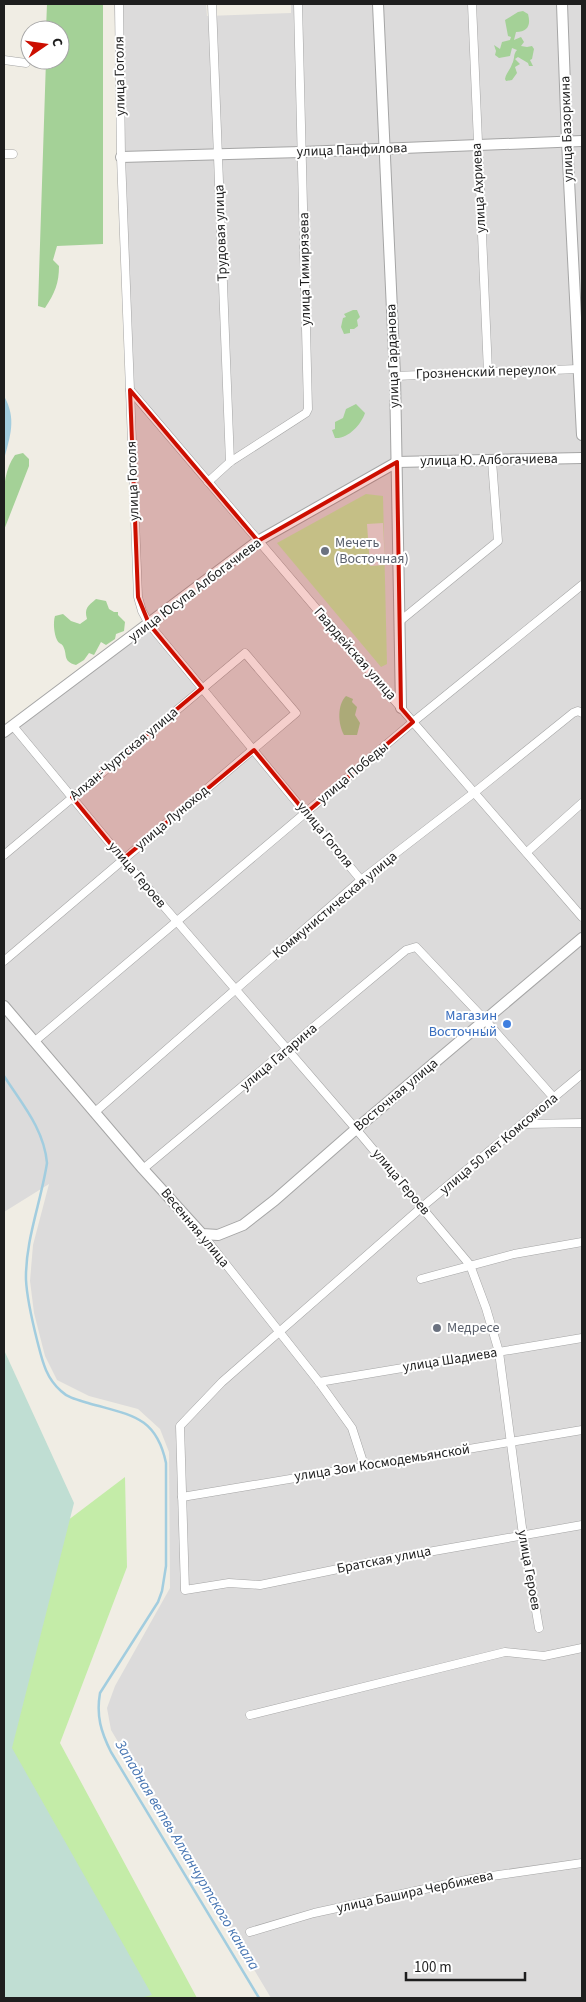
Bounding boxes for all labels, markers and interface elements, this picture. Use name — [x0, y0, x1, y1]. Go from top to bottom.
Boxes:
north arrow — [20, 20, 70, 70]
text: С — [46, 36, 67, 49]
street label: улица Гоголя — [109, 36, 131, 116]
street label: улица Базоркина — [555, 76, 579, 182]
street label: улица Панфилова — [296, 138, 408, 162]
street label: улица Ахриева — [467, 142, 491, 234]
street label: Трудовая улица — [209, 184, 233, 282]
street label: улица Тимирязева — [294, 212, 316, 326]
street label: улица Гарданова — [381, 304, 405, 408]
street label: Грозненский переулок — [416, 360, 556, 384]
street label: улица Гоголя — [122, 441, 144, 521]
street label: улица Ю. Албогачиева — [420, 449, 558, 471]
street label: улица Юсупа Албогачиева — [124, 533, 266, 647]
place label: Мечеть (Восточная) — [335, 533, 409, 569]
marker: Мечеть (Восточная) — [319, 545, 331, 557]
street label: Гвардейская улица — [309, 603, 401, 705]
street label: Алхан-Чуртская улица — [65, 703, 183, 805]
street label: улица Победы — [313, 737, 393, 809]
street label: улица Луноход — [131, 781, 214, 855]
street label: улица Гоголя — [292, 798, 358, 872]
street label: улица Героев — [103, 837, 171, 913]
street label: Коммунистическая улица — [268, 847, 402, 963]
place label: Магазин Восточный — [429, 1006, 497, 1042]
marker: Магазин Восточный — [501, 1018, 513, 1030]
street label: улица Гагарина — [236, 1019, 322, 1095]
street label: Восточная улица — [349, 1054, 443, 1136]
street label: улица 50 лет Комсомола — [436, 1089, 562, 1199]
street label: улица Героев — [367, 1144, 435, 1220]
street label: Весенняя улица — [156, 1184, 234, 1272]
place label: Медресе — [447, 1318, 500, 1338]
marker: Медресе — [431, 1322, 443, 1334]
street label: улица Шадиева — [401, 1343, 499, 1377]
street label: улица Зои Космодемьянской — [293, 1439, 471, 1487]
street label: улица Героев — [512, 1528, 546, 1612]
street label: Братская улица — [335, 1541, 433, 1579]
water label: Западная ветвь Алханчуртского канала — [110, 1736, 264, 1974]
street label: улица Башира Чербижева — [335, 1866, 495, 1918]
scale bar — [406, 1950, 525, 1982]
text: 100 m — [414, 1957, 452, 1978]

